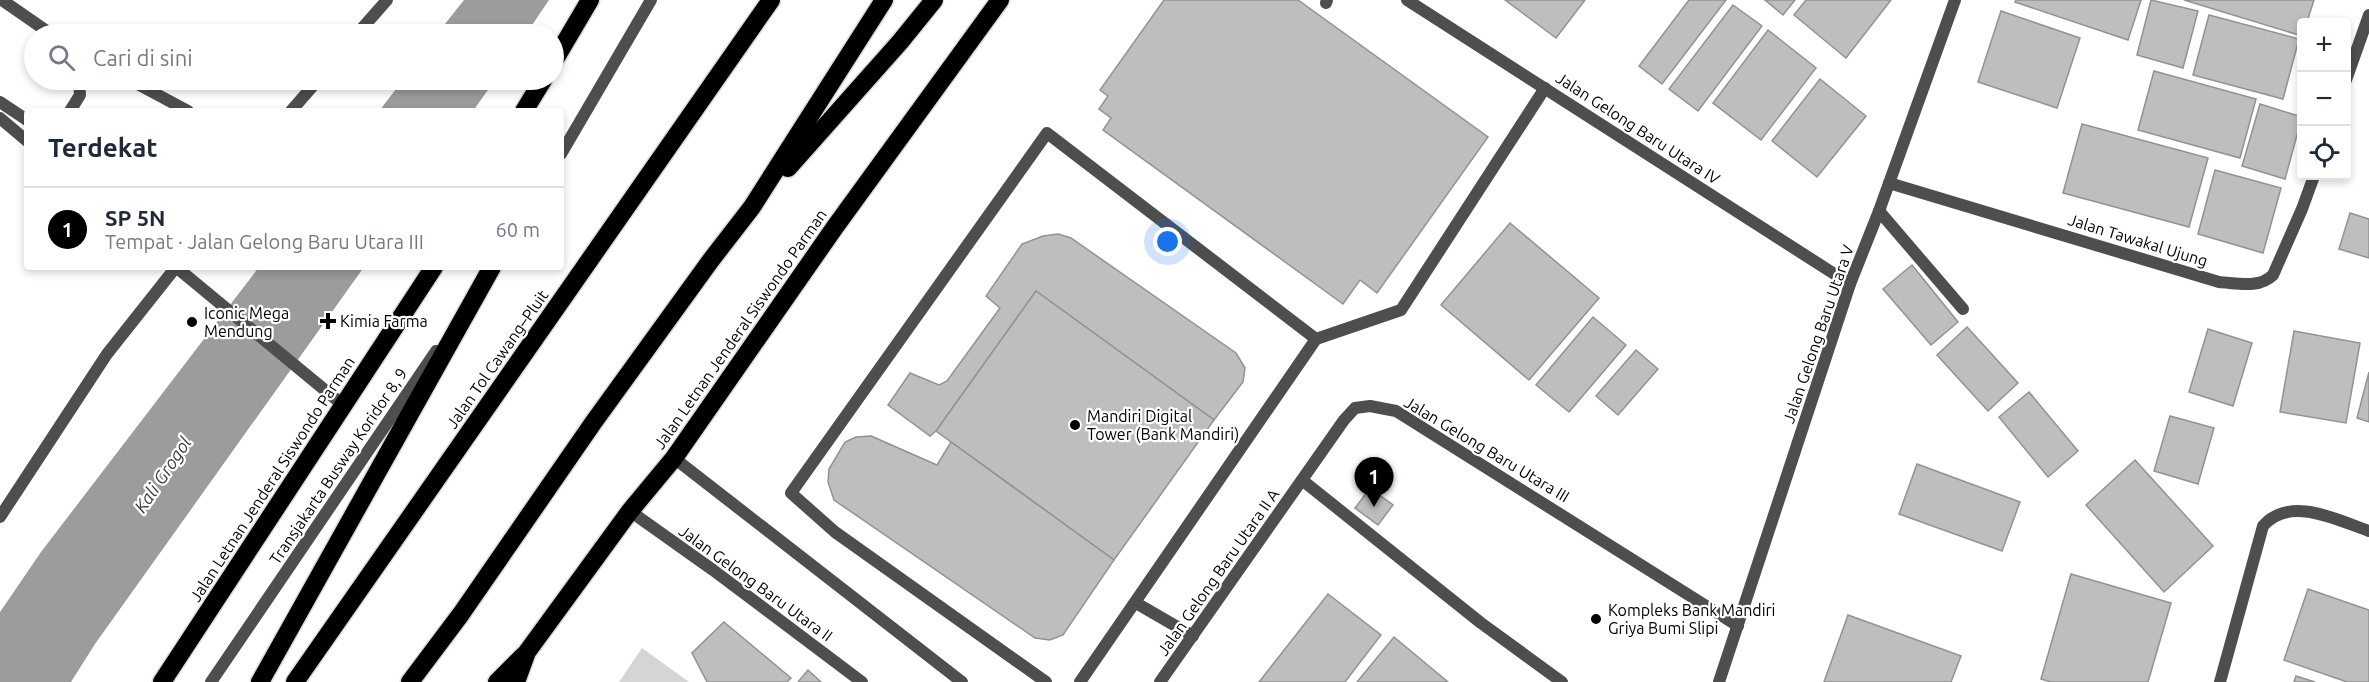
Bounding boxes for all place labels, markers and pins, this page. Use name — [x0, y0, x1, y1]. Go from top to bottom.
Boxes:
place label: Iconic Mega Mendung — [204, 304, 289, 340]
place label: Kimia Farma — [340, 312, 428, 330]
marker: Kimia Farma — [321, 314, 335, 328]
marker: Iconic Mega Mendung — [185, 315, 199, 329]
place label: Mandiri Digital Tower (Bank Mandiri) — [1087, 407, 1239, 444]
marker: Mandiri Digital Tower (Bank Mandiri) — [1068, 418, 1082, 432]
pin: 1 — [1354, 458, 1394, 507]
place label: Kompleks Bank Mandiri Griya Bumi Slipi — [1608, 601, 1776, 637]
marker: Kompleks Bank Mandiri Griya Bumi Slipi — [1589, 612, 1603, 626]

